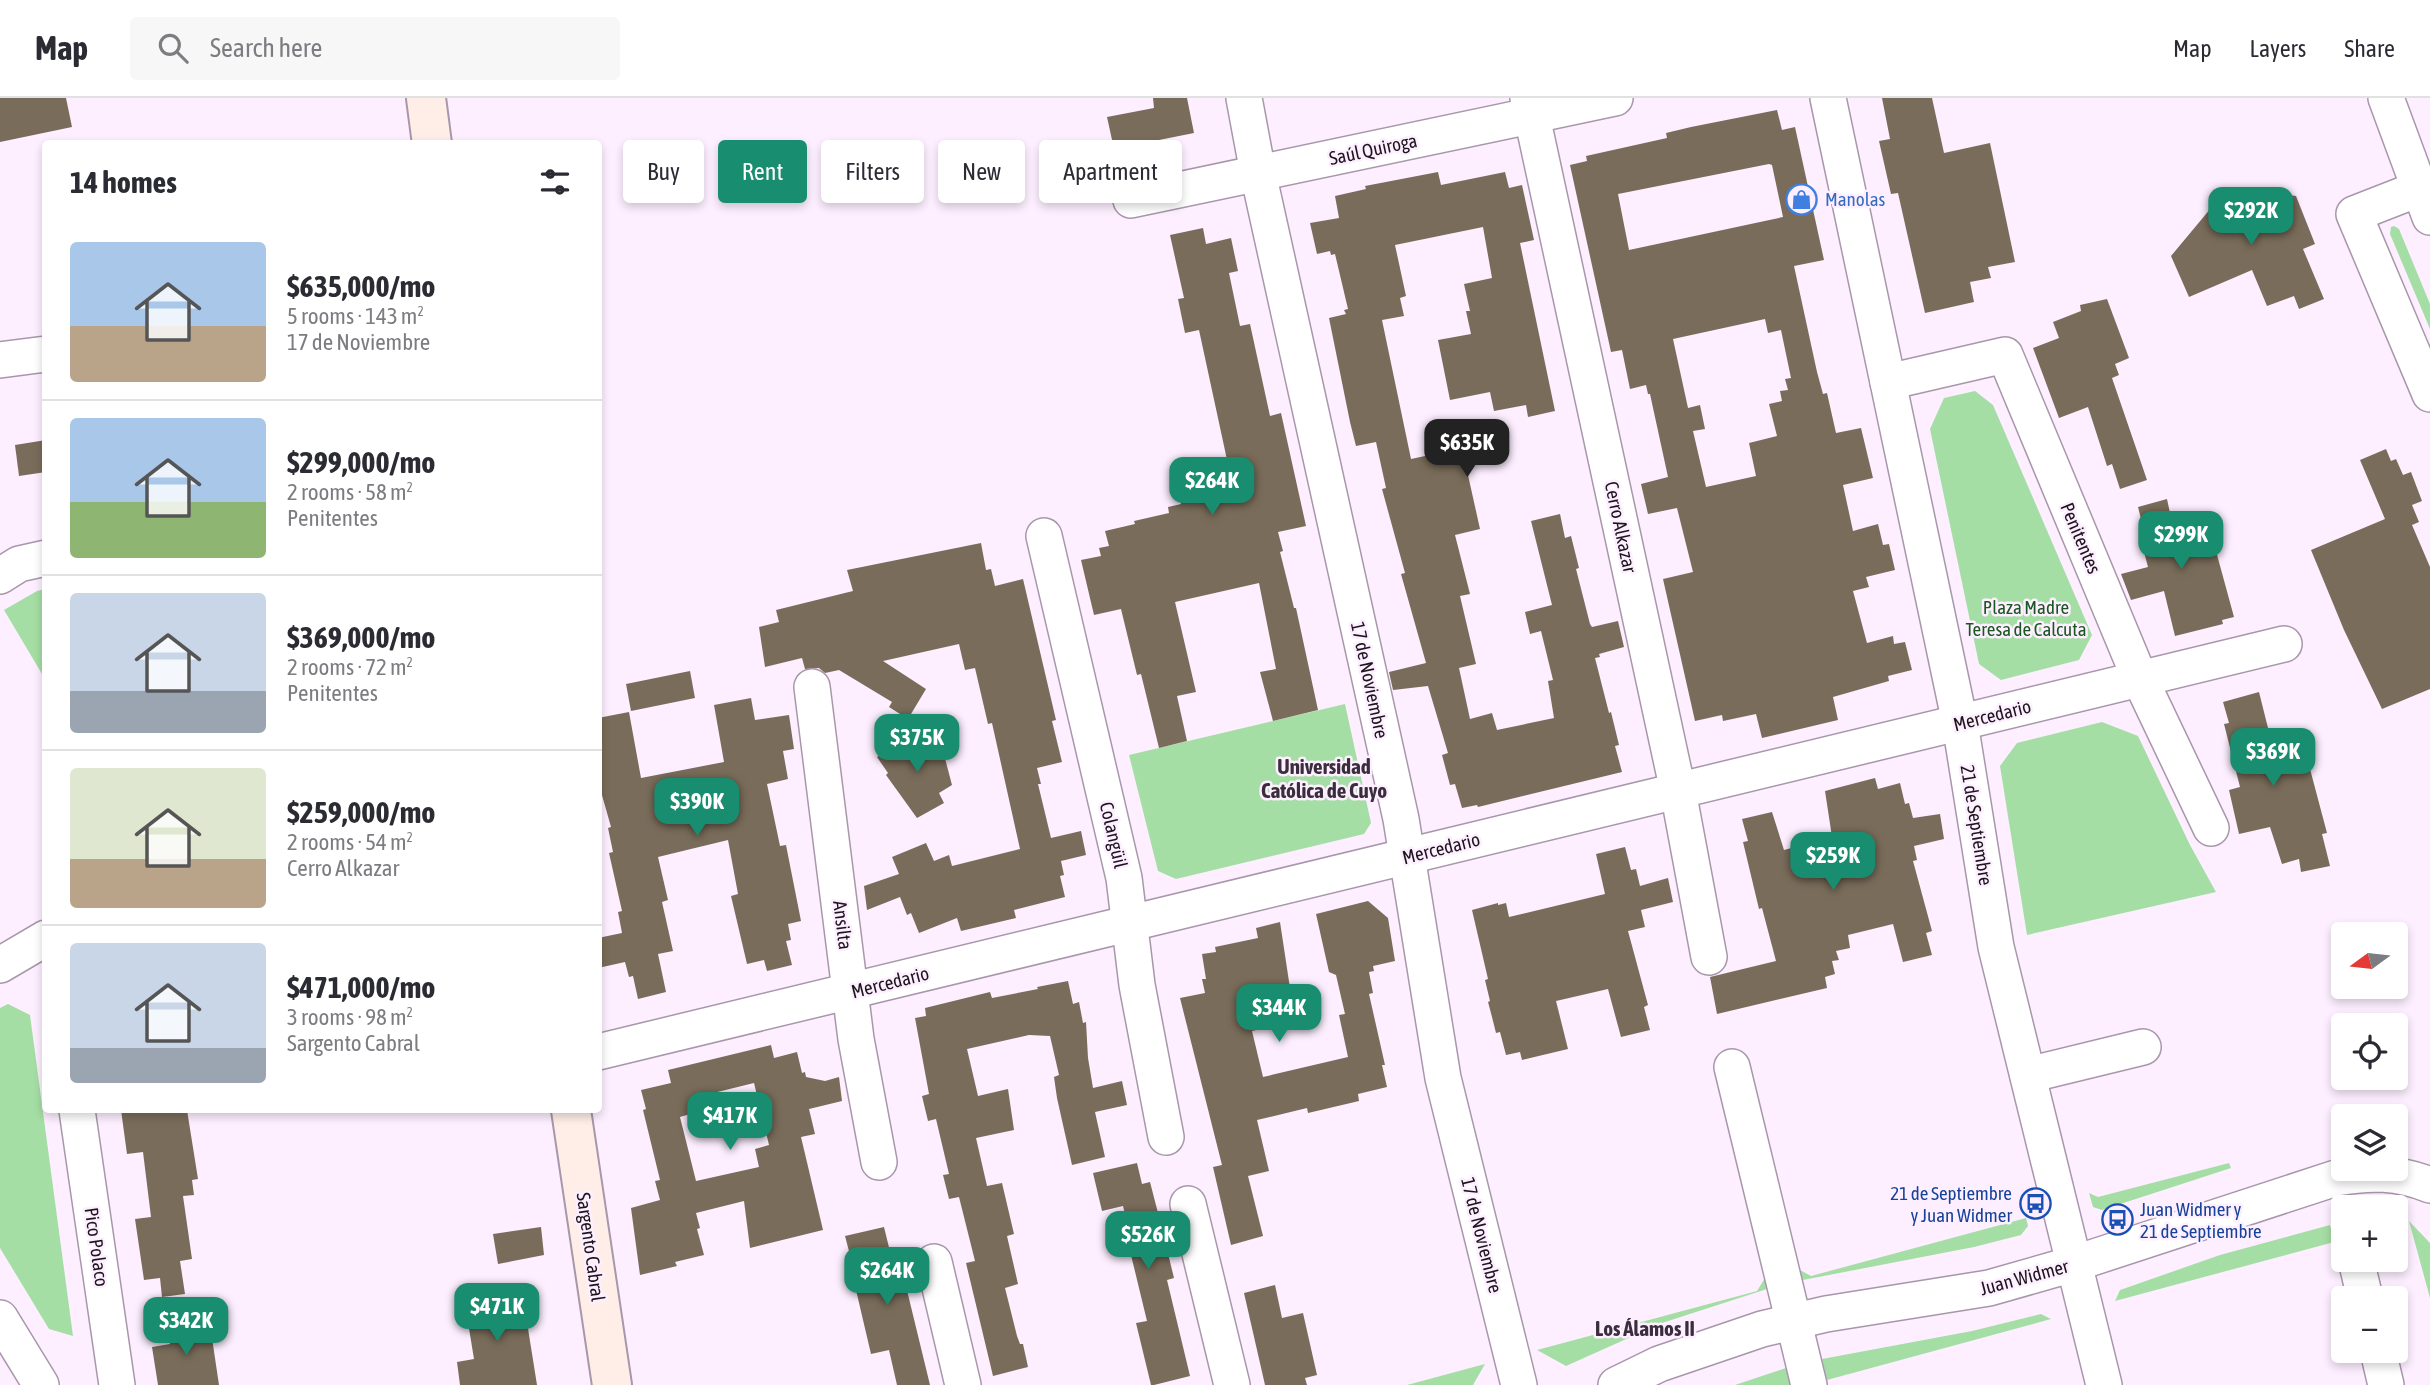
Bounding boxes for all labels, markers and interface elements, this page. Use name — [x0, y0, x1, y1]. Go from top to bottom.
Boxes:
search box — [130, 17, 620, 80]
text: Map — [35, 29, 88, 67]
icon: search — [154, 29, 192, 67]
text: Search here — [210, 33, 322, 63]
text: Map — [2173, 35, 2212, 62]
text: Layers — [2250, 35, 2306, 62]
text: Share — [2344, 35, 2395, 62]
street label: Saúl Quiroga — [1327, 129, 1419, 169]
chip: Buy — [623, 140, 704, 203]
chip: Rent — [718, 140, 807, 203]
chip: Filters — [821, 140, 924, 203]
chip: New — [938, 140, 1025, 203]
chip: Apartment — [1039, 140, 1182, 203]
icon: filters — [536, 163, 574, 201]
text: 14 homes — [70, 165, 177, 199]
shop icon: Manolas — [1785, 182, 1819, 216]
place label: Manolas — [1825, 188, 1886, 210]
pin: $292K — [2202, 188, 2300, 247]
text: $292K — [2224, 197, 2278, 223]
text: $635,000/mo — [287, 269, 435, 303]
icon: home — [126, 270, 210, 354]
text: 5 rooms · 143 m² — [287, 303, 424, 329]
text: 17 de Noviembre — [287, 329, 430, 355]
pin: $635K — [1418, 420, 1516, 479]
text: $635K — [1440, 429, 1494, 455]
text: $299,000/mo — [287, 445, 435, 479]
icon: home — [126, 446, 210, 530]
pin: $264K — [1163, 458, 1261, 517]
text: $264K — [1185, 467, 1239, 493]
text: 2 rooms · 58 m² — [287, 479, 413, 505]
street label: Cerro Alkazar — [1601, 479, 1641, 575]
street label: Penitentes — [2056, 499, 2106, 577]
text: Penitentes — [287, 505, 378, 531]
pin: $299K — [2132, 512, 2230, 571]
text: $299K — [2154, 521, 2208, 547]
park label: Plaza Madre Teresa de Calcuta — [1965, 596, 2087, 640]
text: $369,000/mo — [287, 620, 435, 654]
street label: 17 de Noviembre — [1347, 620, 1393, 740]
icon: home — [126, 621, 210, 705]
text: 2 rooms · 72 m² — [287, 654, 413, 680]
text: Penitentes — [287, 680, 378, 706]
street label: Mercedario — [1951, 695, 2033, 735]
pin: $375K — [868, 714, 966, 774]
text: $375K — [890, 724, 944, 750]
pin: $369K — [2224, 728, 2322, 788]
text: $369K — [2246, 738, 2300, 764]
district label: Universidad Católica de Cuyo — [1261, 754, 1387, 802]
street label: 21 de Septiembre — [1957, 763, 1997, 887]
pin: $390K — [648, 778, 746, 838]
text: $390K — [670, 788, 724, 814]
text: $259,000/mo — [287, 795, 435, 829]
icon: home — [126, 796, 210, 880]
street label: Colangüil — [1096, 800, 1132, 870]
street label: Mercedario — [1400, 828, 1482, 868]
text: 2 rooms · 54 m² — [287, 829, 413, 855]
pin: $259K — [1784, 832, 1882, 892]
text: $259K — [1806, 842, 1860, 868]
text: Cerro Alkazar — [287, 855, 399, 881]
street label: Ansilta — [829, 899, 857, 951]
north arrow — [2331, 922, 2408, 999]
map controls — [2331, 922, 2408, 1363]
street label: Mercedario — [849, 962, 931, 1002]
text: $471,000/mo — [287, 970, 435, 1004]
icon: home — [126, 971, 210, 1055]
pin: $344K — [1230, 984, 1328, 1044]
text: $344K — [1252, 994, 1306, 1020]
text: 3 rooms · 98 m² — [287, 1004, 413, 1030]
button: locate — [2331, 1013, 2408, 1090]
text: Sargento Cabral — [287, 1030, 420, 1056]
pin: $417K — [681, 1093, 779, 1152]
text: $417K — [703, 1102, 757, 1128]
button: layers — [2331, 1104, 2408, 1181]
street label: 17 de Noviembre — [1457, 1175, 1507, 1295]
place label: 21 de Septiembre y Juan Widmer — [1890, 1182, 2012, 1226]
bus stop icon: 21 de Septiembre y Juan Widmer — [2018, 1187, 2052, 1221]
street label: Sargento Cabral — [572, 1191, 610, 1303]
button: + — [2331, 1195, 2408, 1272]
place label: Juan Widmer y 21 de Septiembre — [2140, 1198, 2262, 1242]
bus stop icon: Juan Widmer y 21 de Septiembre — [2100, 1203, 2134, 1237]
street label: Pico Polaco — [81, 1206, 113, 1288]
pin: $526K — [1099, 1212, 1197, 1271]
text: $526K — [1121, 1221, 1175, 1247]
pin: $264K — [838, 1248, 936, 1307]
street label: Juan Widmer — [1977, 1255, 2071, 1299]
text: $264K — [860, 1257, 914, 1283]
pin: $471K — [448, 1284, 546, 1343]
button: − — [2331, 1286, 2408, 1363]
text: $471K — [470, 1293, 524, 1319]
pin: $342K — [137, 1298, 235, 1357]
text: $342K — [159, 1307, 213, 1333]
district label: Los Álamos II — [1595, 1316, 1695, 1340]

